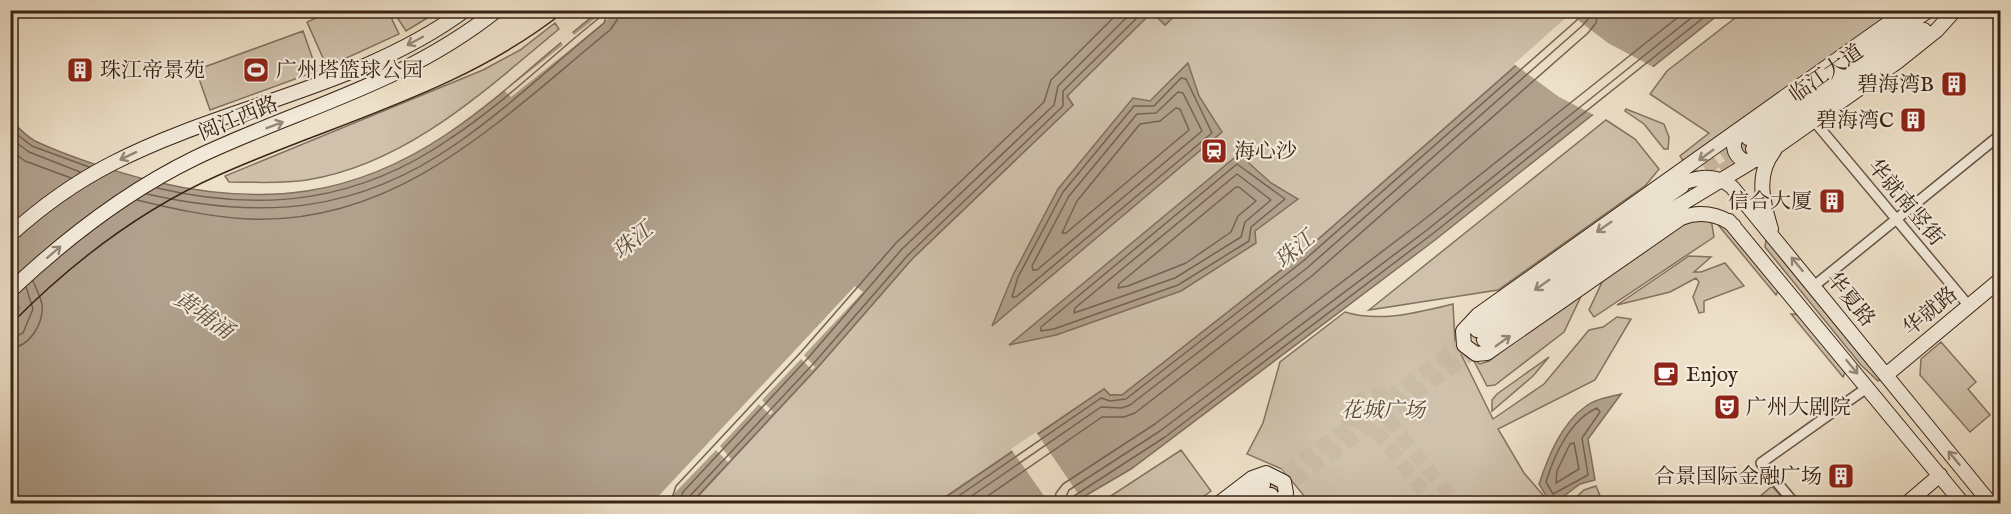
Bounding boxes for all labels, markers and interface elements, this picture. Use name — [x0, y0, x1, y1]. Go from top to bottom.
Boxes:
one-way arrow — [407, 36, 425, 47]
street label: 临江大道 — [1785, 39, 1869, 109]
building icon: 珠江帝景苑 — [65, 55, 95, 85]
sports icon: 广州塔篮球公园 — [241, 55, 271, 85]
place label: 珠江帝景苑 — [100, 58, 205, 85]
place label: 广州塔篮球公园 — [276, 58, 423, 85]
building icon: 碧海湾B — [1939, 69, 1969, 99]
place label: 碧海湾B — [1857, 72, 1934, 99]
street label: 阅江西路 — [195, 91, 283, 148]
building icon: 碧海湾C — [1898, 105, 1928, 135]
place label: 碧海湾C — [1816, 108, 1894, 135]
one-way arrow — [265, 119, 284, 130]
station icon: 海心沙 — [1199, 136, 1229, 166]
place label: 海心沙 — [1234, 139, 1297, 166]
one-way arrow — [1699, 149, 1715, 161]
one-way arrow — [119, 150, 137, 162]
street label: 华就南竖街 — [1861, 154, 1949, 252]
building icon: 信合大厦 — [1817, 186, 1847, 216]
place label: 信合大厦 — [1728, 189, 1812, 216]
water label: 珠江 — [607, 215, 661, 266]
one-way arrow — [1596, 221, 1612, 233]
water label: 珠江 — [1270, 224, 1323, 276]
one-way arrow — [46, 245, 61, 259]
one-way arrow — [1790, 257, 1803, 273]
street label: 华夏路 — [1820, 267, 1880, 333]
one-way arrow — [1535, 279, 1551, 291]
street label: 华就路 — [1898, 282, 1964, 343]
water label: 黄埔涌 — [168, 285, 240, 348]
one-way arrow — [1494, 335, 1510, 347]
cafe icon: Enjoy — [1651, 359, 1681, 389]
one-way arrow — [1846, 359, 1859, 375]
place label: Enjoy — [1686, 362, 1739, 389]
theatre icon: 广州大剧院 — [1712, 392, 1742, 422]
place label: 广州大剧院 — [1746, 395, 1851, 422]
park label: 花城广场 — [1341, 398, 1427, 425]
one-way arrow — [1947, 451, 1961, 466]
building icon: 合景国际金融广场 — [1826, 461, 1856, 491]
place label: 合景国际金融广场 — [1654, 464, 1822, 491]

